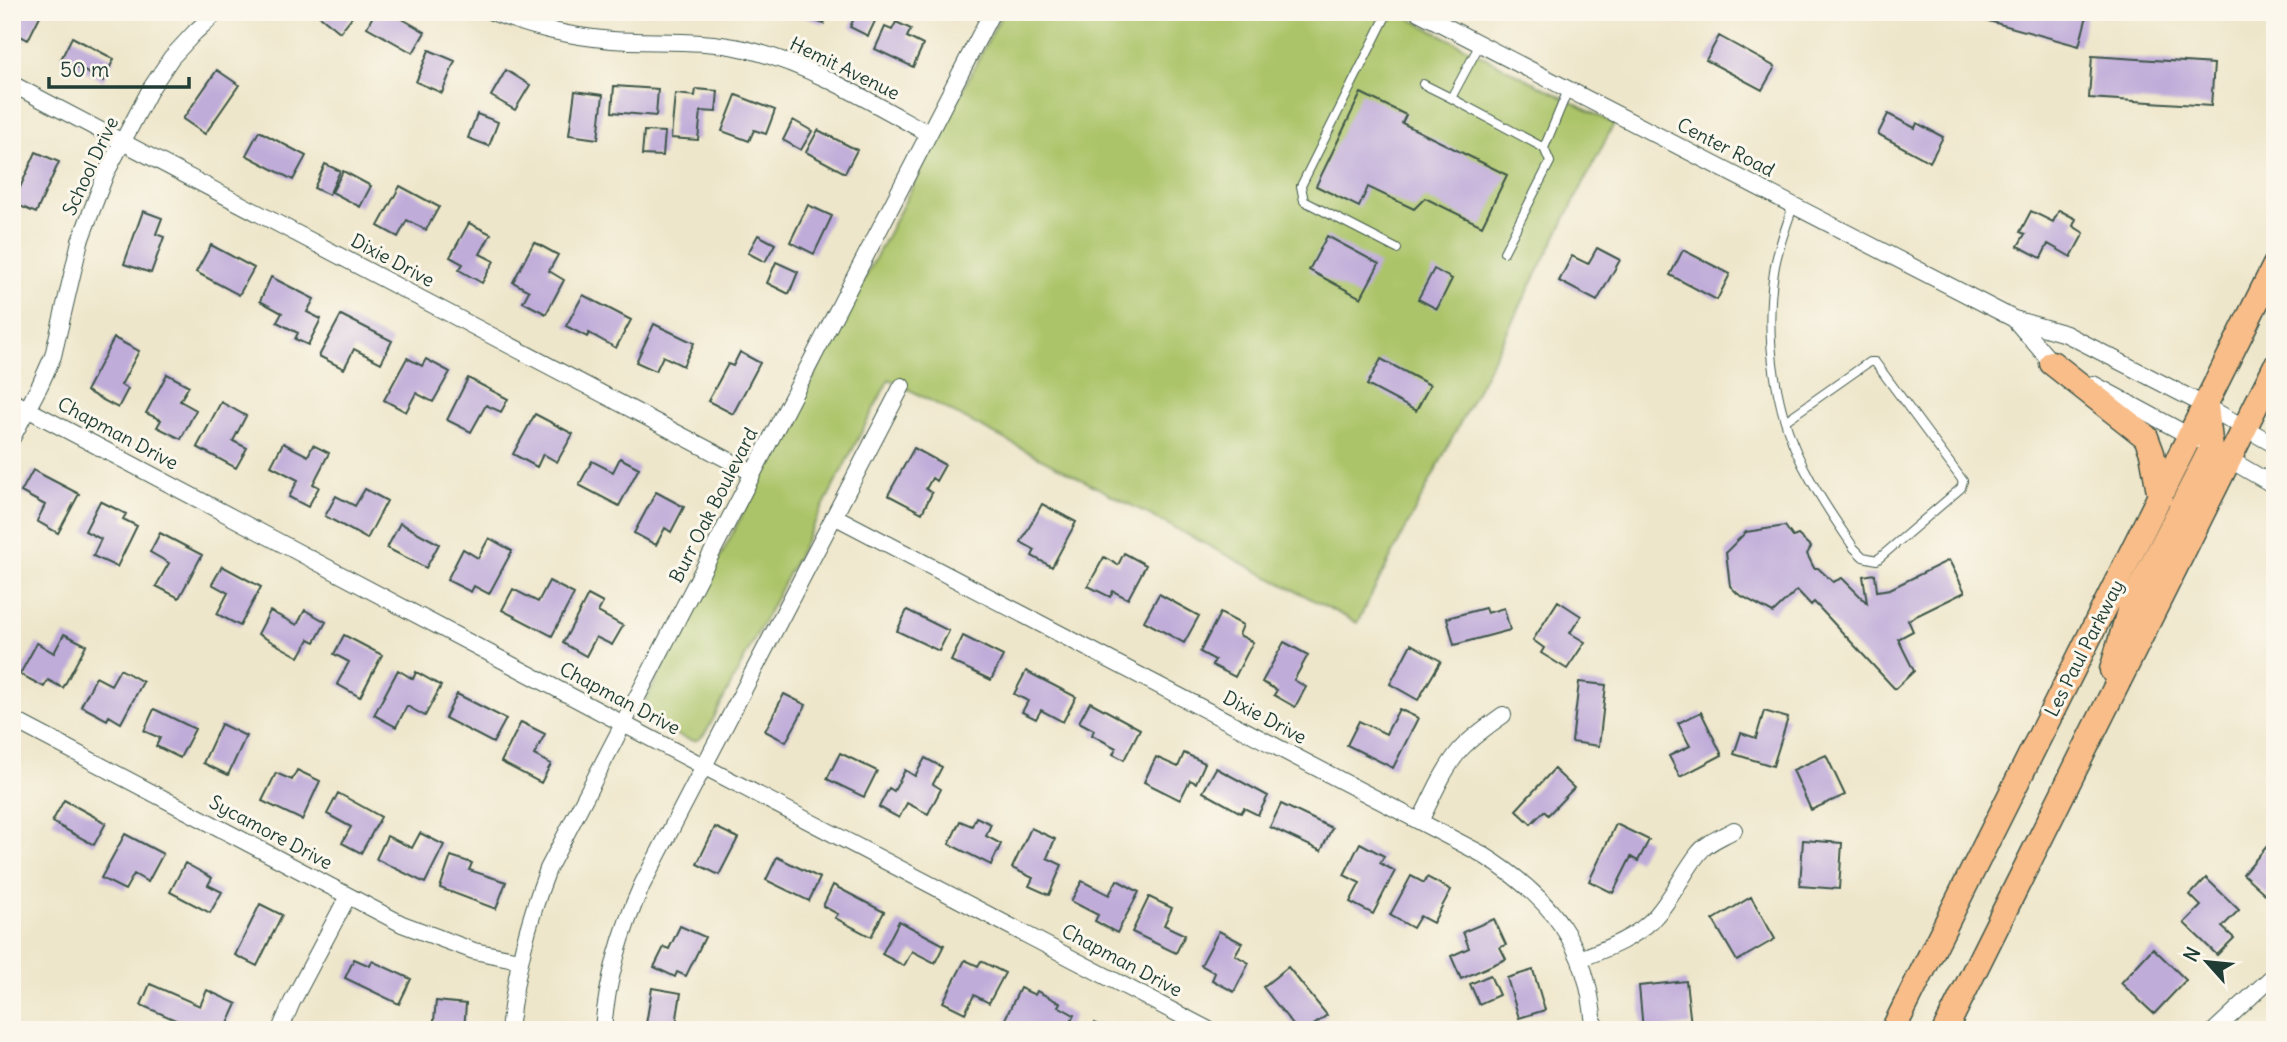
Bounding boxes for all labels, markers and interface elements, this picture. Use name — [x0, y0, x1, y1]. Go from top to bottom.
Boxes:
street label: Hemit Avenue — [786, 31, 904, 105]
scale bar — [49, 46, 189, 90]
text: 50 m — [60, 56, 109, 83]
street label: Center Road — [1673, 112, 1779, 182]
street label: School Drive — [57, 113, 123, 219]
street label: Dixie Drive — [347, 228, 439, 292]
street label: Chapman Drive — [54, 391, 182, 475]
street label: Burr Oak Boulevard — [664, 423, 762, 587]
street label: Les Paul Parkway — [2039, 576, 2129, 720]
street label: Chapman Drive — [556, 656, 684, 740]
street label: Dixie Drive — [1219, 685, 1311, 749]
street label: Sycamore Drive — [205, 789, 337, 875]
street label: Chapman Drive — [1058, 918, 1186, 1002]
north arrow — [2172, 926, 2242, 996]
text: N — [2178, 943, 2206, 966]

